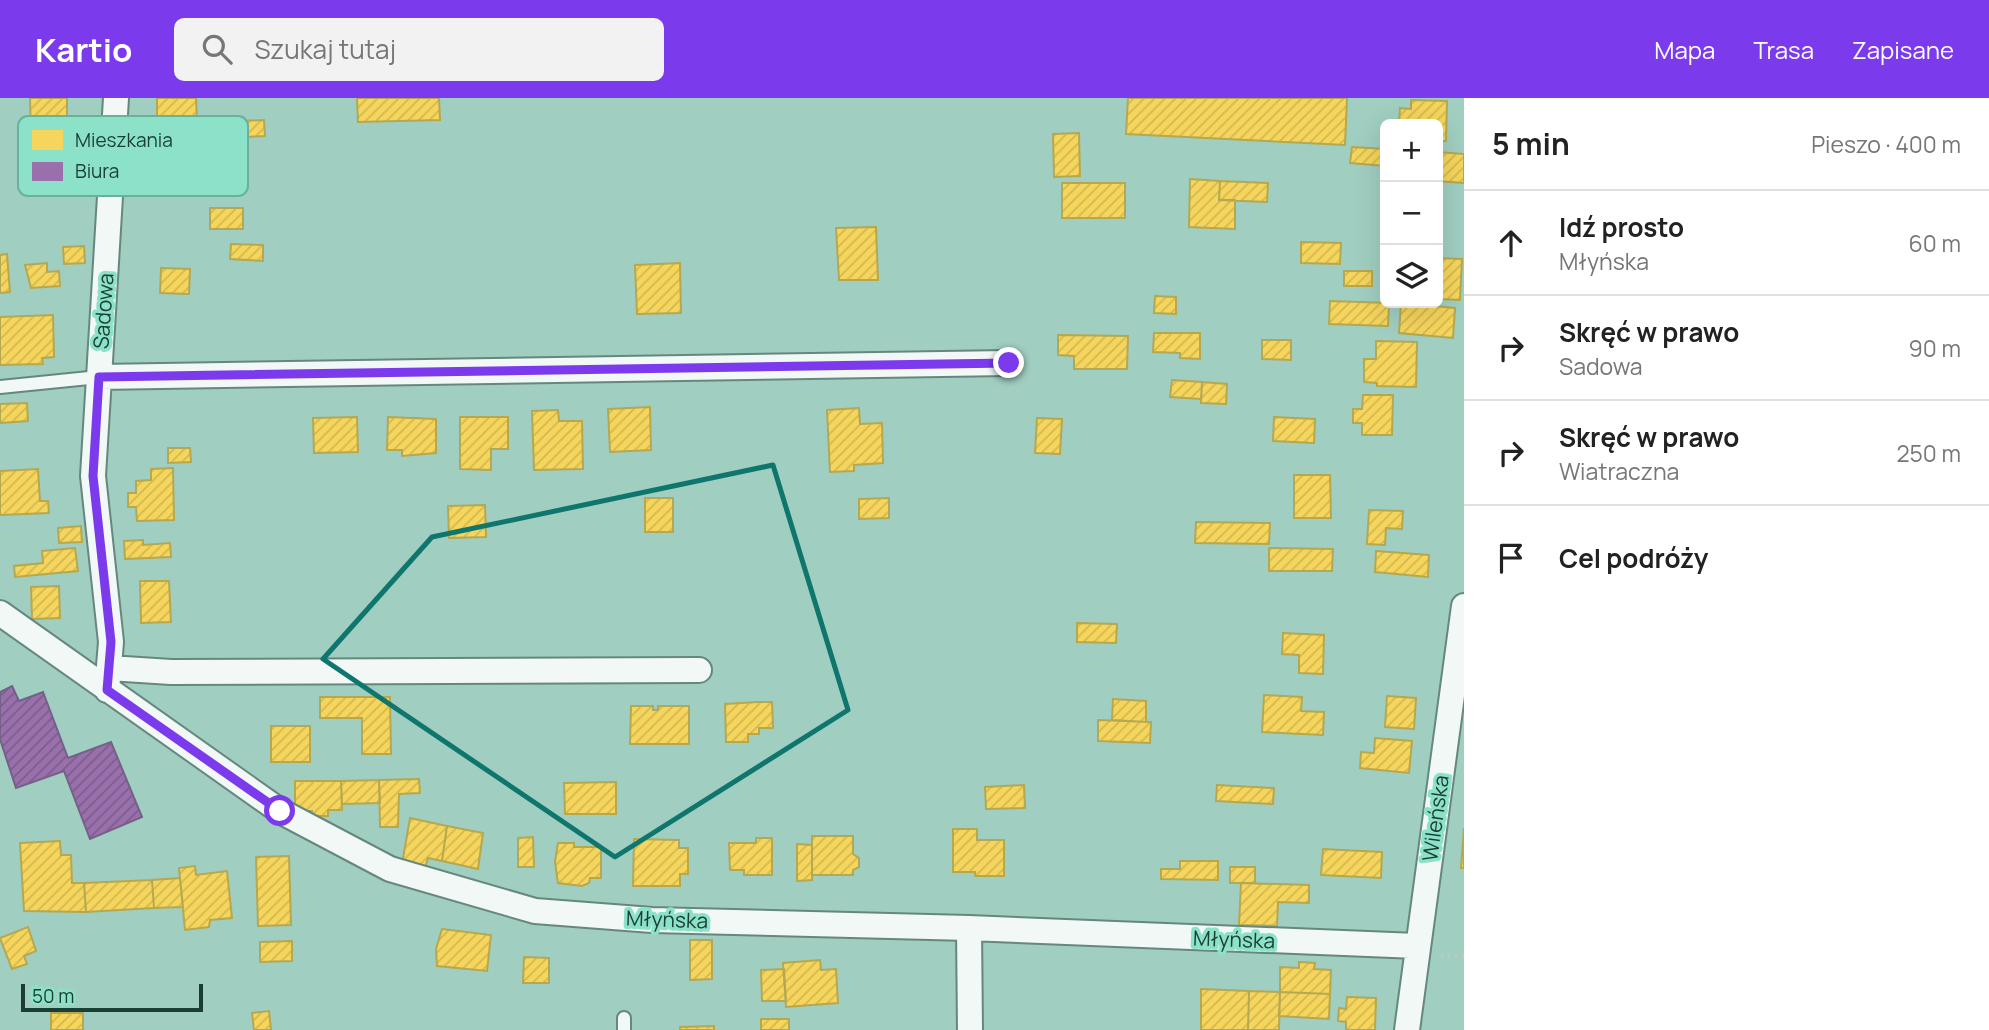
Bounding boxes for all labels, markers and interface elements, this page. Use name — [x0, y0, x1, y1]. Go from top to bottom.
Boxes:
search box — [174, 18, 664, 81]
text: Kartio — [35, 27, 132, 72]
icon: search — [198, 30, 236, 68]
text: Szukaj tutaj — [254, 31, 396, 67]
text: Mapa — [1654, 33, 1715, 66]
text: Trasa — [1753, 33, 1814, 66]
text: Zapisane — [1852, 33, 1954, 66]
legend — [18, 116, 248, 196]
map controls — [1380, 119, 1443, 308]
button: + — [1380, 119, 1443, 182]
text: 5 min — [1492, 123, 1570, 164]
text: Mieszkania — [75, 127, 173, 153]
text: Pieszo · 400 m — [1811, 128, 1961, 160]
text: Biura — [75, 158, 119, 184]
button: − — [1380, 182, 1443, 245]
text: Idź prosto — [1559, 209, 1684, 245]
icon: ahead — [1492, 224, 1530, 262]
text: 60 m — [1909, 227, 1961, 259]
button: layers — [1380, 245, 1443, 308]
text: Młyńska — [1559, 245, 1649, 277]
street label: Sadowa — [86, 272, 120, 350]
text: Skręć w prawo — [1559, 314, 1739, 350]
icon: right — [1492, 329, 1530, 367]
text: 90 m — [1909, 332, 1961, 364]
route end — [993, 347, 1024, 378]
text: Sadowa — [1559, 350, 1642, 382]
text: Skręć w prawo — [1559, 419, 1739, 455]
icon: right — [1492, 434, 1530, 472]
text: 250 m — [1896, 437, 1961, 469]
text: Wiatraczna — [1559, 455, 1679, 487]
icon: arrive — [1492, 539, 1530, 577]
text: Cel podróży — [1559, 540, 1708, 576]
street label: Wileńska — [1415, 773, 1455, 863]
route start — [264, 795, 295, 826]
street label: Młyńska — [625, 904, 709, 934]
street label: Młyńska — [1192, 924, 1276, 954]
scale bar — [21, 981, 203, 1013]
text: 50 m — [32, 983, 74, 1009]

